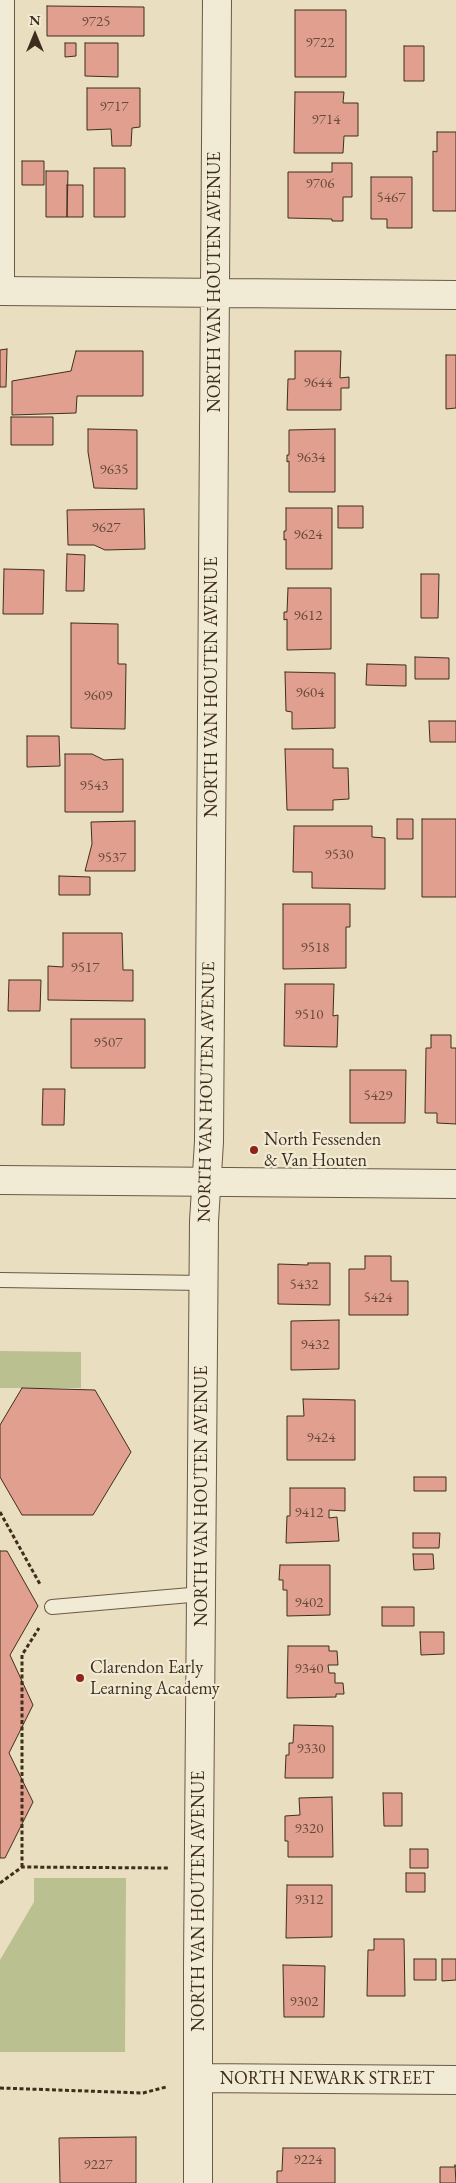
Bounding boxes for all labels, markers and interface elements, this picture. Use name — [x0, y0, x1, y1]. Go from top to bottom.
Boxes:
north arrow — [10, 10, 60, 60]
text: N — [29, 11, 41, 29]
house number: 9725 — [82, 13, 110, 31]
house number: 9722 — [306, 34, 334, 52]
house number: 9717 — [100, 98, 128, 116]
house number: 9714 — [312, 111, 340, 129]
street label: NORTH VAN HOUTEN AVENUE — [204, 152, 226, 412]
house number: 9706 — [306, 175, 334, 193]
house number: 5467 — [377, 189, 405, 207]
house number: 9644 — [304, 374, 332, 392]
house number: 9634 — [297, 449, 325, 467]
house number: 9635 — [100, 461, 128, 479]
house number: 9627 — [92, 519, 120, 537]
house number: 9624 — [294, 526, 322, 544]
street label: NORTH VAN HOUTEN AVENUE — [201, 557, 223, 817]
house number: 9612 — [294, 607, 322, 625]
house number: 9604 — [296, 684, 324, 702]
house number: 9609 — [84, 687, 112, 705]
house number: 9543 — [80, 777, 108, 795]
house number: 9530 — [325, 846, 353, 864]
house number: 9537 — [98, 849, 126, 867]
house number: 9518 — [301, 939, 329, 957]
house number: 9517 — [71, 959, 99, 977]
street label: NORTH VAN HOUTEN AVENUE — [194, 961, 220, 1223]
house number: 9510 — [295, 1006, 323, 1024]
house number: 9507 — [94, 1034, 122, 1052]
house number: 5429 — [364, 1087, 392, 1105]
place label: North Fessenden & Van Houten — [264, 1129, 381, 1172]
marker: North Fessenden & Van Houten — [248, 1144, 260, 1156]
house number: 5432 — [290, 1276, 318, 1294]
house number: 5424 — [364, 1289, 392, 1307]
house number: 9432 — [301, 1336, 329, 1354]
street label: NORTH VAN HOUTEN AVENUE — [191, 1366, 213, 1626]
house number: 9424 — [307, 1429, 335, 1447]
house number: 9412 — [295, 1504, 323, 1522]
house number: 9402 — [295, 1594, 323, 1612]
place label: Clarendon Early Learning Academy — [90, 1657, 220, 1700]
house number: 9340 — [295, 1660, 323, 1678]
marker: Clarendon Early Learning Academy — [74, 1672, 86, 1684]
house number: 9330 — [297, 1740, 325, 1758]
street label: NORTH VAN HOUTEN AVENUE — [188, 1771, 210, 2031]
house number: 9320 — [295, 1820, 323, 1838]
house number: 9312 — [295, 1891, 323, 1909]
house number: 9302 — [290, 1993, 318, 2011]
street label: NORTH NEWARK STREET — [220, 2068, 434, 2090]
house number: 9224 — [294, 2151, 322, 2169]
house number: 9227 — [84, 2156, 112, 2174]

